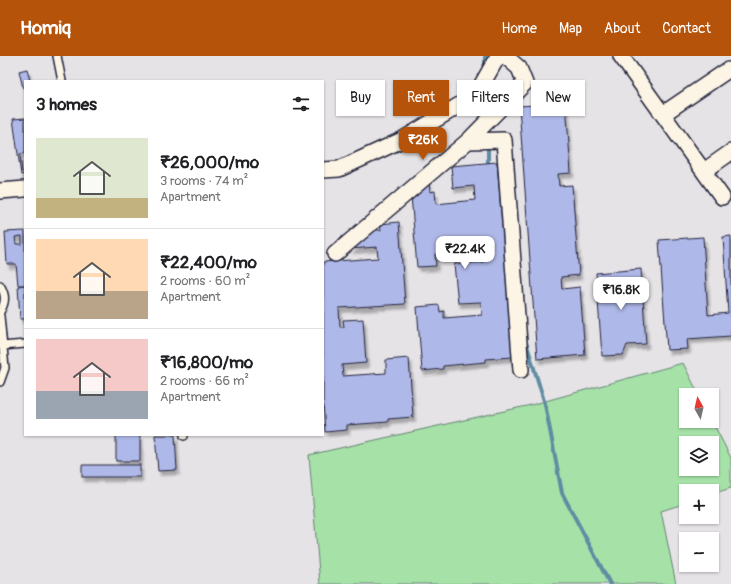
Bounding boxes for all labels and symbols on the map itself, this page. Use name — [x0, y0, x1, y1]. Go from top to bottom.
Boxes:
pin: ₹26K — [399, 127, 447, 161]
pin: ₹22.4K — [432, 236, 498, 270]
pin: ₹16.8K — [588, 277, 654, 311]
north arrow — [679, 388, 719, 428]

